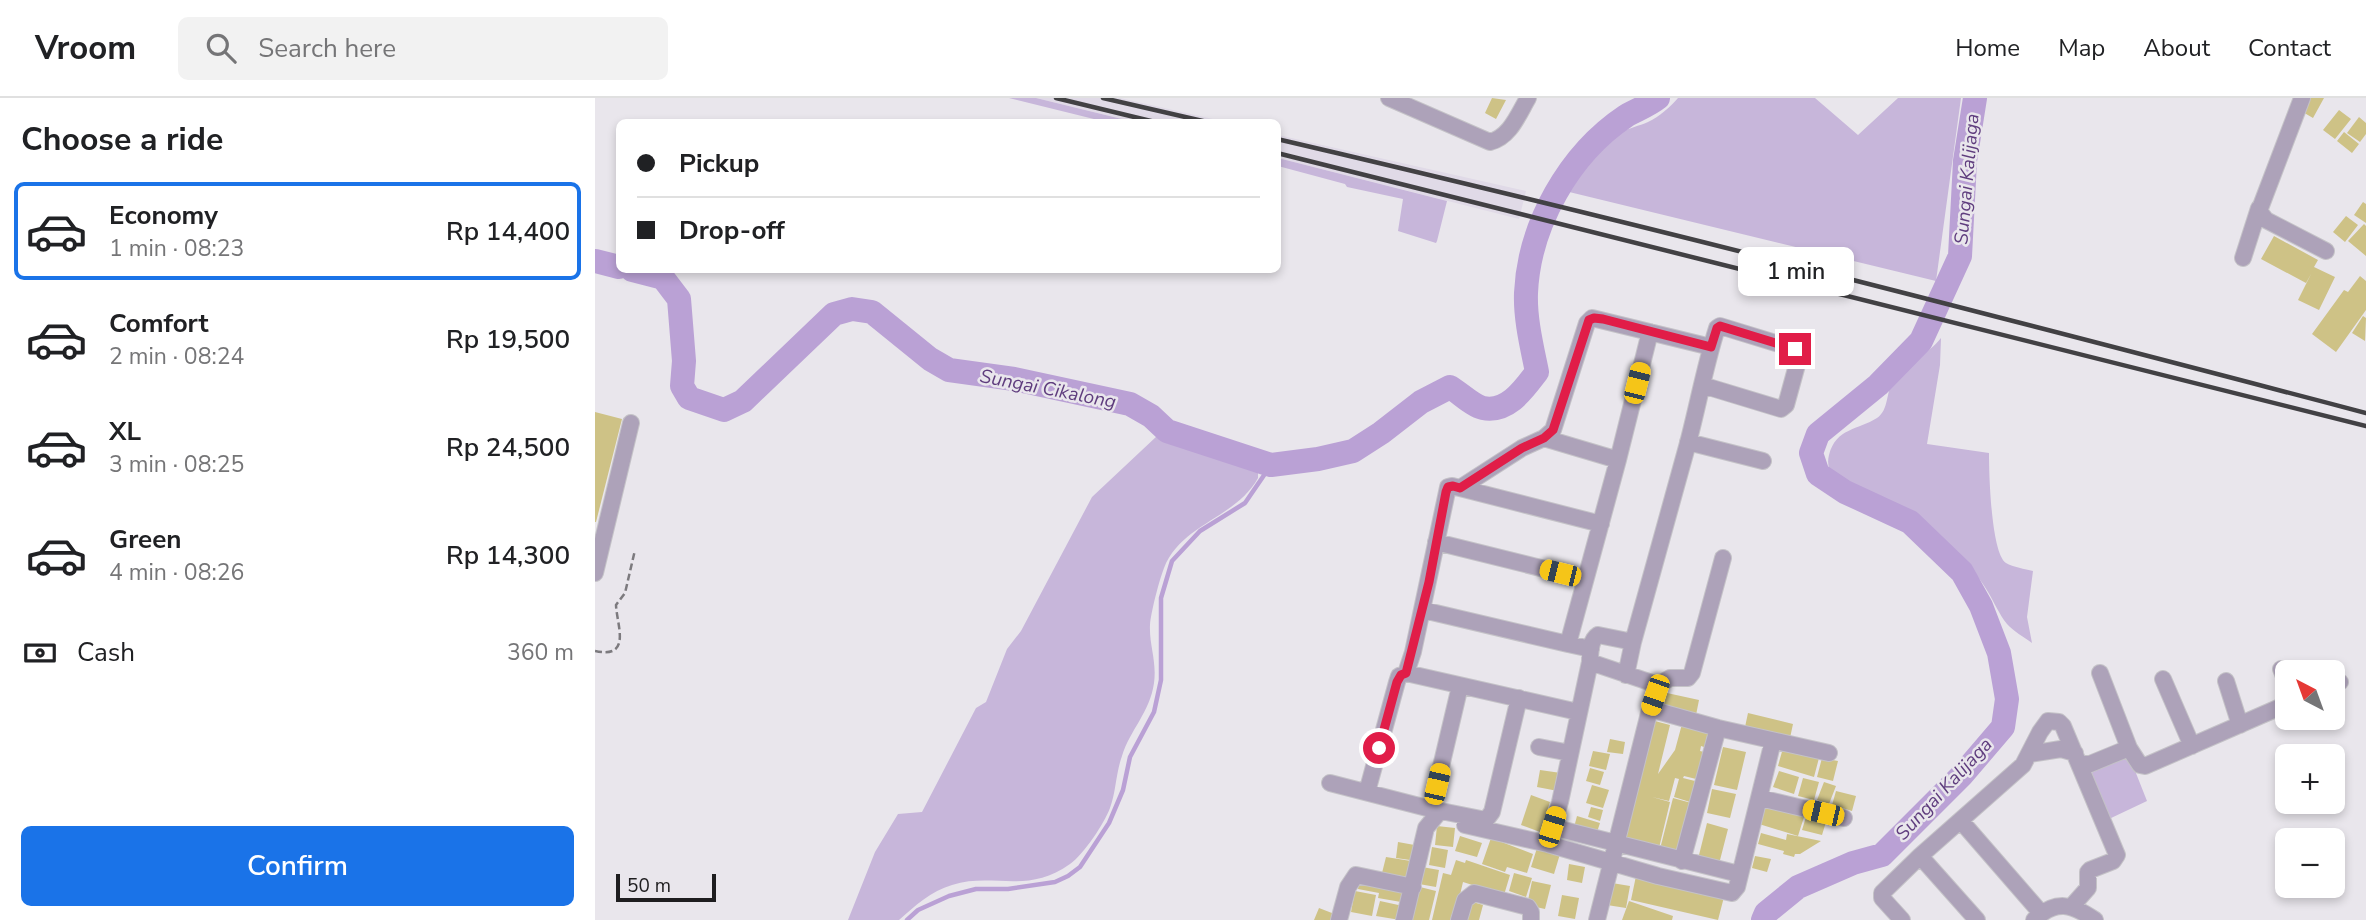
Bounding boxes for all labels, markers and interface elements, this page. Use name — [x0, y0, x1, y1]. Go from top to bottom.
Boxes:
search box — [178, 17, 668, 80]
text: Vroom — [35, 26, 136, 71]
icon: search — [202, 29, 240, 67]
text: Search here — [258, 31, 396, 66]
text: Home — [1955, 32, 2020, 64]
text: Map — [2058, 32, 2105, 64]
text: About — [2143, 32, 2210, 64]
text: Contact — [2248, 32, 2331, 64]
water label: Sungai Kalijaga — [1948, 112, 1986, 246]
text: Choose a ride — [21, 118, 223, 161]
text: Pickup — [679, 146, 759, 181]
text: Economy — [109, 198, 218, 233]
icon: car — [25, 200, 88, 263]
text: Drop-off — [679, 213, 785, 248]
text: Rp 14,400 — [446, 214, 570, 249]
text: 1 min · 08:23 — [109, 233, 244, 264]
callout: 1 min — [1737, 247, 1853, 296]
text: 1 min — [1767, 256, 1825, 287]
text: Comfort — [109, 306, 209, 341]
icon: car — [25, 308, 88, 371]
text: Rp 19,500 — [446, 322, 570, 357]
route end — [1779, 333, 1811, 365]
text: 2 min · 08:24 — [109, 341, 244, 372]
car — [1622, 360, 1653, 406]
water label: Sungai Cikalong — [978, 363, 1118, 415]
text: XL — [109, 414, 141, 449]
icon: car — [25, 416, 88, 479]
text: Rp 24,500 — [446, 430, 570, 465]
text: 3 min · 08:25 — [109, 449, 244, 480]
text: Green — [109, 522, 182, 557]
icon: car — [25, 524, 88, 587]
text: Rp 14,300 — [446, 538, 570, 573]
text: 4 min · 08:26 — [109, 557, 244, 588]
car — [1538, 558, 1583, 588]
icon: cash — [21, 634, 59, 672]
text: Cash — [77, 635, 135, 670]
text: 360 m — [507, 637, 574, 668]
north arrow — [2275, 660, 2345, 730]
map controls — [2275, 660, 2345, 898]
car — [1639, 672, 1672, 718]
route start — [1363, 732, 1395, 764]
water label: Sungai Kalijaga — [1890, 732, 1998, 846]
button: + — [2275, 744, 2345, 814]
car — [1423, 761, 1452, 807]
car — [1801, 798, 1846, 828]
car — [1536, 804, 1569, 850]
button: Confirm — [21, 826, 574, 906]
button: − — [2275, 828, 2345, 898]
scale bar — [616, 871, 716, 903]
text: 50 m — [627, 873, 671, 899]

